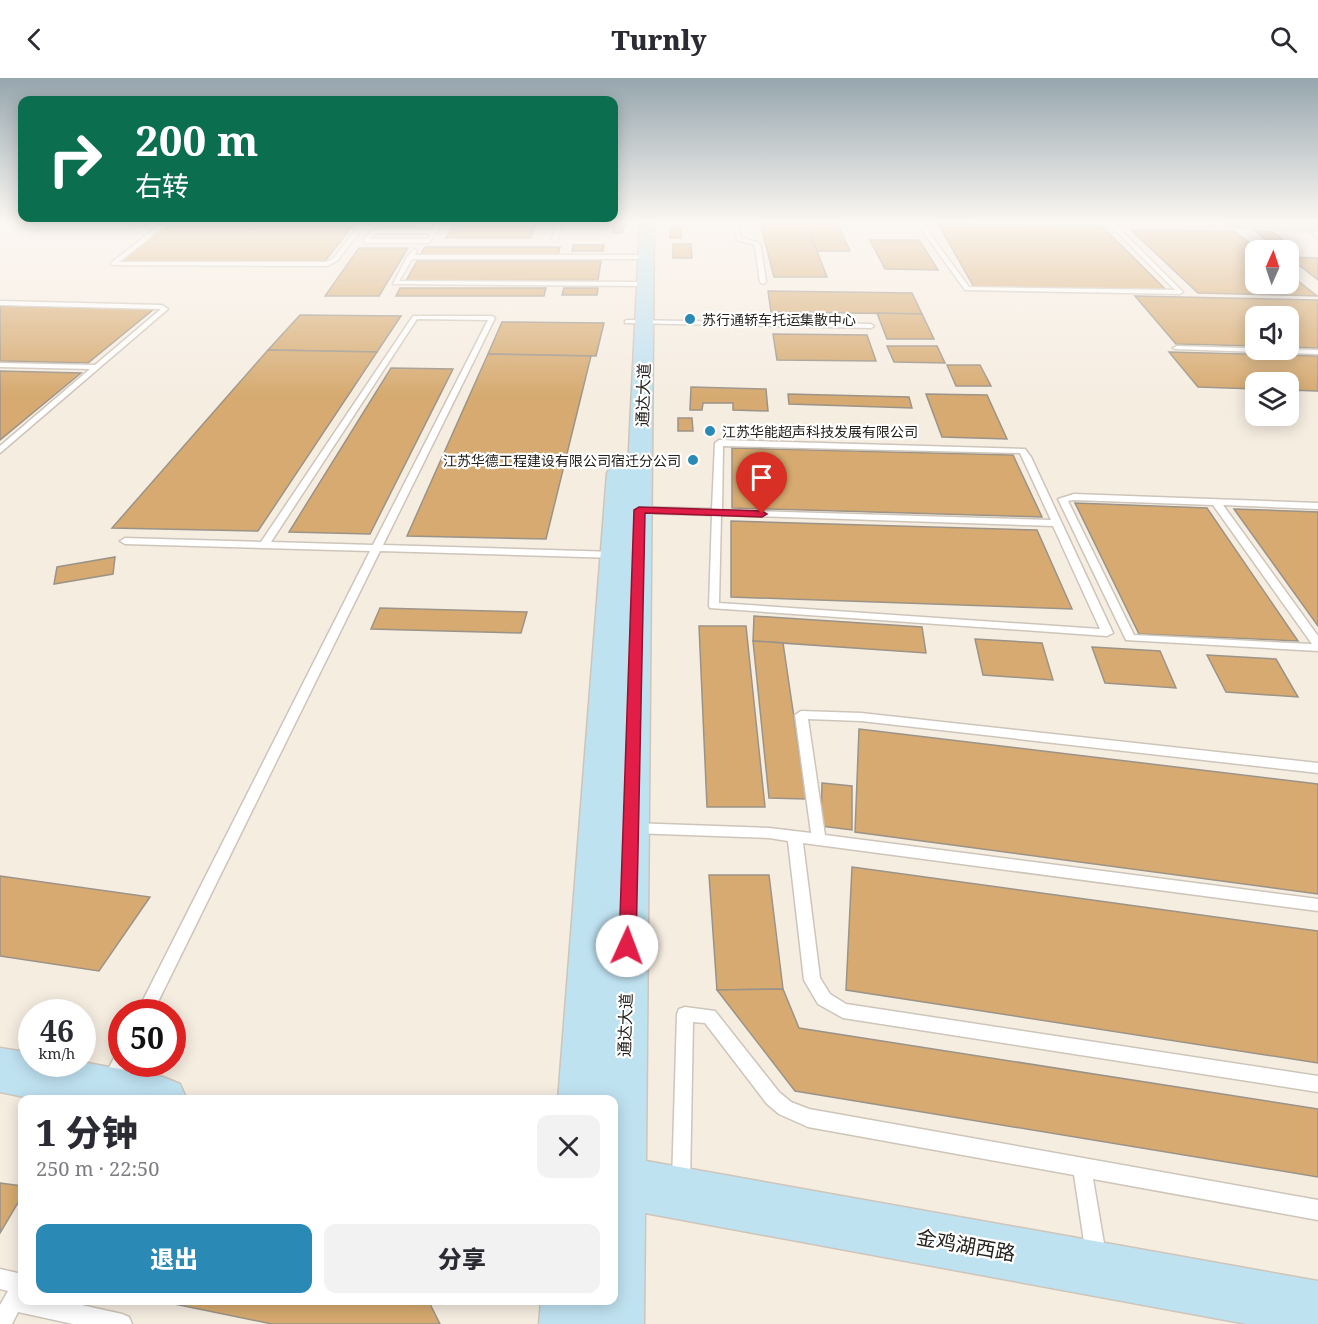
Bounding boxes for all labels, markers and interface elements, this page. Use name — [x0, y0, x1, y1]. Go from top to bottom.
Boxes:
text: Turnly — [611, 21, 707, 58]
icon: back — [18, 23, 51, 56]
icon: search — [1267, 23, 1300, 56]
text: 200 m — [135, 111, 259, 168]
icon: right — [36, 120, 114, 198]
text: 右转 — [135, 167, 189, 204]
north arrow — [1245, 240, 1299, 294]
map controls — [1245, 240, 1299, 426]
button: sound — [1245, 306, 1299, 360]
place label: 苏行通轿车托运集散中心 — [702, 310, 856, 329]
marker: 苏行通轿车托运集散中心 — [683, 312, 697, 326]
street label: 通达大道 — [631, 363, 655, 427]
button: layers — [1245, 372, 1299, 426]
place label: 江苏华能超声科技发展有限公司 — [722, 422, 918, 441]
marker: 江苏华能超声科技发展有限公司 — [703, 424, 717, 438]
place label: 江苏华德工程建设有限公司宿迁分公司 — [443, 451, 681, 470]
pin — [736, 452, 787, 514]
marker: 江苏华德工程建设有限公司宿迁分公司 — [686, 453, 700, 467]
icon: arrive — [745, 461, 778, 494]
position arrow — [595, 914, 659, 978]
street label: 通达大道 — [613, 993, 637, 1057]
speed limit sign: 50 — [108, 999, 186, 1077]
text: 46 — [40, 1010, 74, 1051]
text: km/h — [39, 1043, 75, 1063]
text: 1 分钟 — [36, 1108, 138, 1157]
button: close — [537, 1115, 600, 1178]
text: 250 m · 22:50 — [36, 1155, 159, 1182]
street label: 金鸡湖西路 — [914, 1223, 1018, 1267]
button: 退出 — [36, 1224, 312, 1293]
button: 分享 — [324, 1224, 600, 1293]

